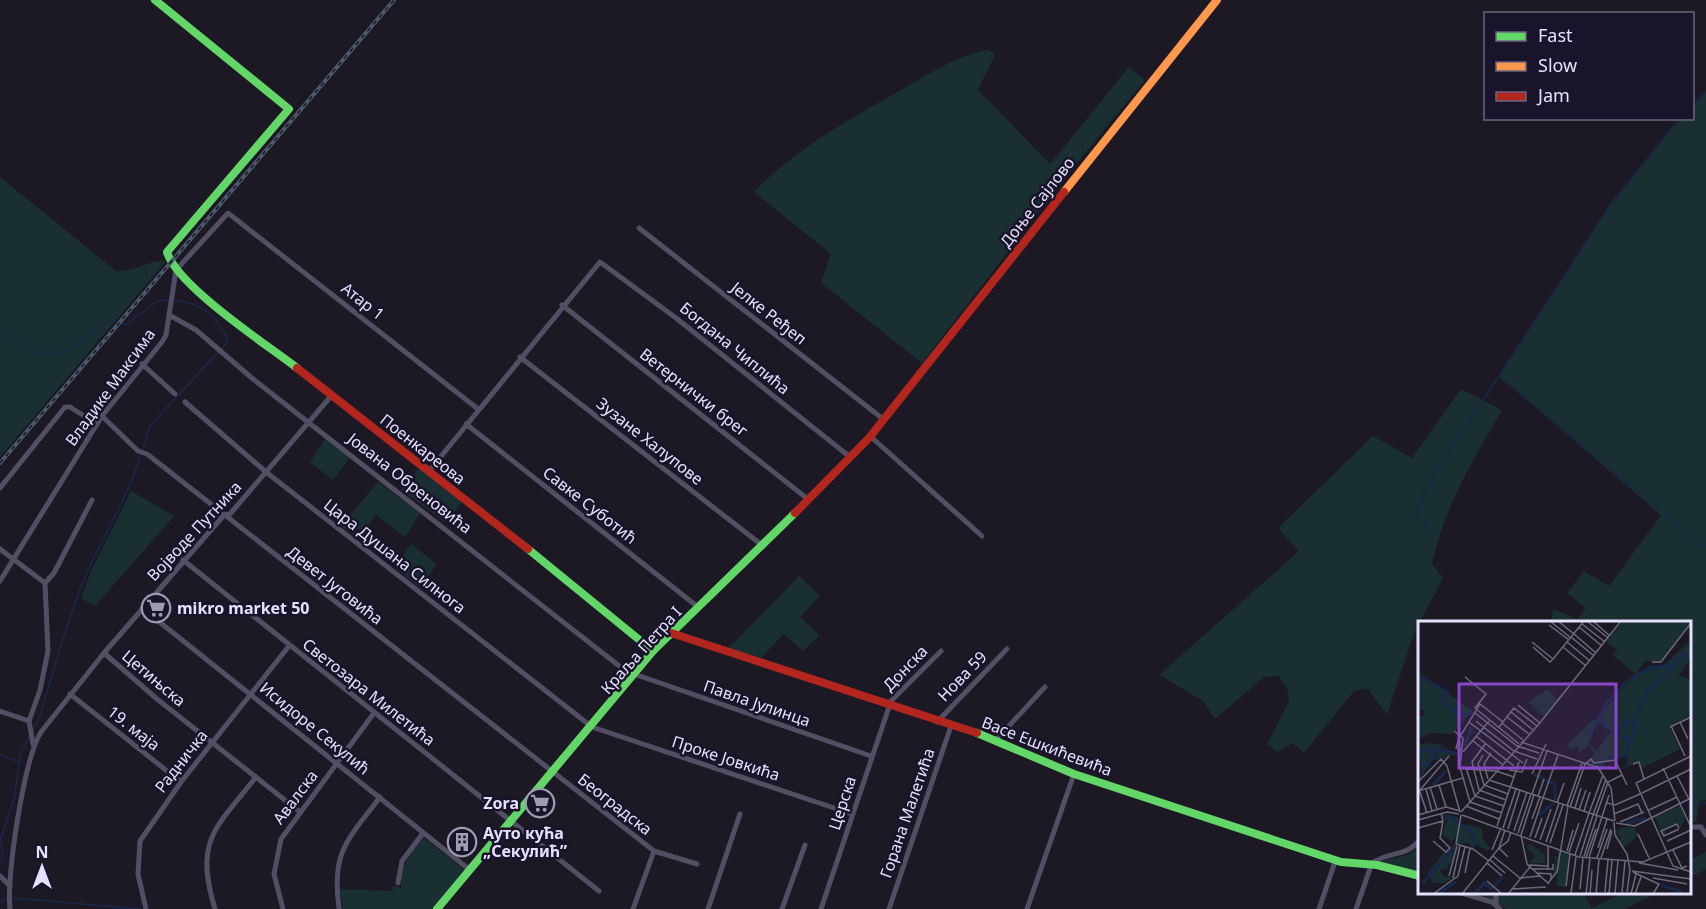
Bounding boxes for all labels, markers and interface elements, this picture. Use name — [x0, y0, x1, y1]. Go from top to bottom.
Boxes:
legend — [1484, 12, 1694, 120]
text: Fast — [1538, 23, 1573, 47]
text: Slow — [1538, 53, 1577, 77]
text: Jam — [1536, 83, 1570, 107]
street label: Доње Сајлово — [995, 152, 1079, 252]
street label: Јелке Ређеп — [725, 275, 811, 350]
street label: Атар 1 — [337, 277, 389, 325]
street label: Богдана Чиплића — [675, 297, 795, 399]
street label: Владике Максима — [60, 324, 160, 450]
street label: Ветернички брег — [635, 343, 753, 441]
street label: Зузане Халупове — [592, 392, 708, 490]
street label: Поенкареова — [376, 409, 470, 489]
street label: Јована Обреновића — [342, 426, 477, 538]
street label: Савке Суботић — [538, 461, 642, 549]
street label: Војводе Путника — [142, 476, 246, 586]
street label: Цара Душана Силнога — [319, 494, 471, 618]
street label: Девет Југовића — [282, 541, 388, 629]
supermarket icon: mikro market 50 — [140, 592, 172, 624]
place label: mikro market 50 — [177, 597, 310, 619]
street label: Краља Петра I — [596, 601, 686, 699]
inset map — [1418, 621, 1691, 894]
street label: Светозара Милетића — [298, 633, 440, 751]
street label: Донска — [878, 640, 932, 696]
street label: Цетињска — [117, 645, 191, 711]
street label: Нова 59 — [933, 646, 991, 706]
street label: Павла Јулинца — [701, 674, 813, 732]
street label: Исидоре Секулић — [255, 677, 375, 779]
street label: 19. маја — [103, 701, 165, 755]
street label: Васе Ешкићевића — [979, 711, 1115, 781]
street label: Радничка — [150, 725, 212, 797]
street label: Проке Јовкића — [669, 730, 783, 786]
street label: Горана Малетића — [874, 745, 940, 881]
street label: Авалска — [267, 765, 323, 829]
street label: Београдска — [573, 768, 657, 840]
street label: Церска — [823, 773, 861, 833]
supermarket icon: Zora — [524, 787, 556, 819]
place label: Zora — [483, 792, 519, 814]
place label: Ауто кућа „Секулић” — [483, 822, 567, 862]
building icon: Ауто кућа „Секулић” — [446, 826, 478, 858]
north arrow — [12, 837, 72, 897]
text: N — [35, 841, 49, 863]

